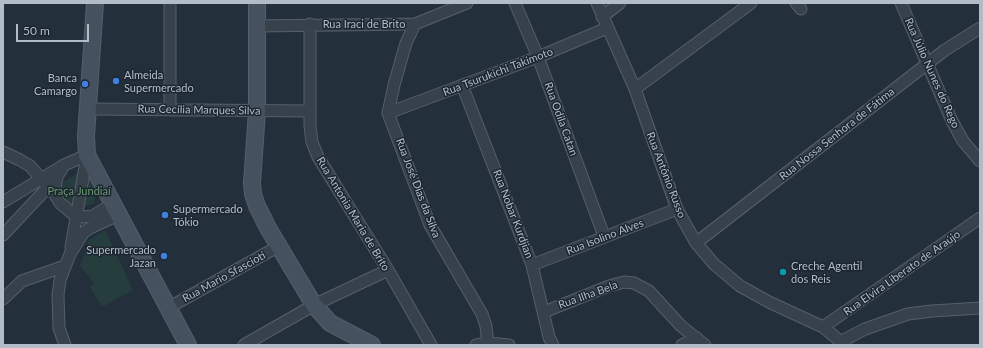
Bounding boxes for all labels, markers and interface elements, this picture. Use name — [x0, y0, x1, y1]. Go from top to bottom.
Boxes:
scale bar — [18, 16, 91, 42]
street label: Rua Júlio Nunes do Rego — [902, 16, 962, 130]
street label: Rua Iraci de Brito — [323, 17, 405, 31]
text: 50 m — [23, 23, 50, 38]
street label: Rua Tsurukichi Takimoto — [441, 45, 555, 99]
place label: Almeida Supermercado — [124, 68, 194, 94]
place label: Banca Camargo — [34, 71, 77, 97]
marker: Almeida Supermercado — [111, 76, 121, 86]
marker: Banca Camargo — [80, 79, 90, 89]
street label: Rua Odila Catan — [541, 80, 581, 158]
street label: Rua Nossa Senhora de Fátima — [777, 85, 897, 183]
street label: Rua Cecília Marques Silva — [137, 102, 261, 118]
street label: Rua Antônio Russo — [644, 130, 688, 220]
street label: Rua José Dias da Silva — [393, 136, 443, 240]
street label: Rua Antonia Maria de Brito — [314, 155, 392, 273]
street label: Rua Nobar Kurdjian — [490, 168, 536, 260]
park label: Praça Jundiaí — [47, 184, 111, 198]
place label: Supermercado Tókio — [173, 202, 243, 228]
marker: Supermercado Tókio — [160, 210, 170, 220]
street label: Rua Isolino Alves — [565, 216, 645, 258]
street label: Rua Elvira Liberato de Araújo — [841, 228, 963, 318]
place label: Supermercado Jazan — [86, 243, 156, 269]
street label: Rua Mario Sfascioti — [180, 249, 268, 305]
marker: Supermercado Jazan — [159, 251, 169, 261]
place label: Creche Agentil dos Reis — [791, 259, 862, 285]
marker: Creche Agentil dos Reis — [778, 267, 788, 277]
street label: Rua Ilha Bela — [557, 278, 619, 312]

